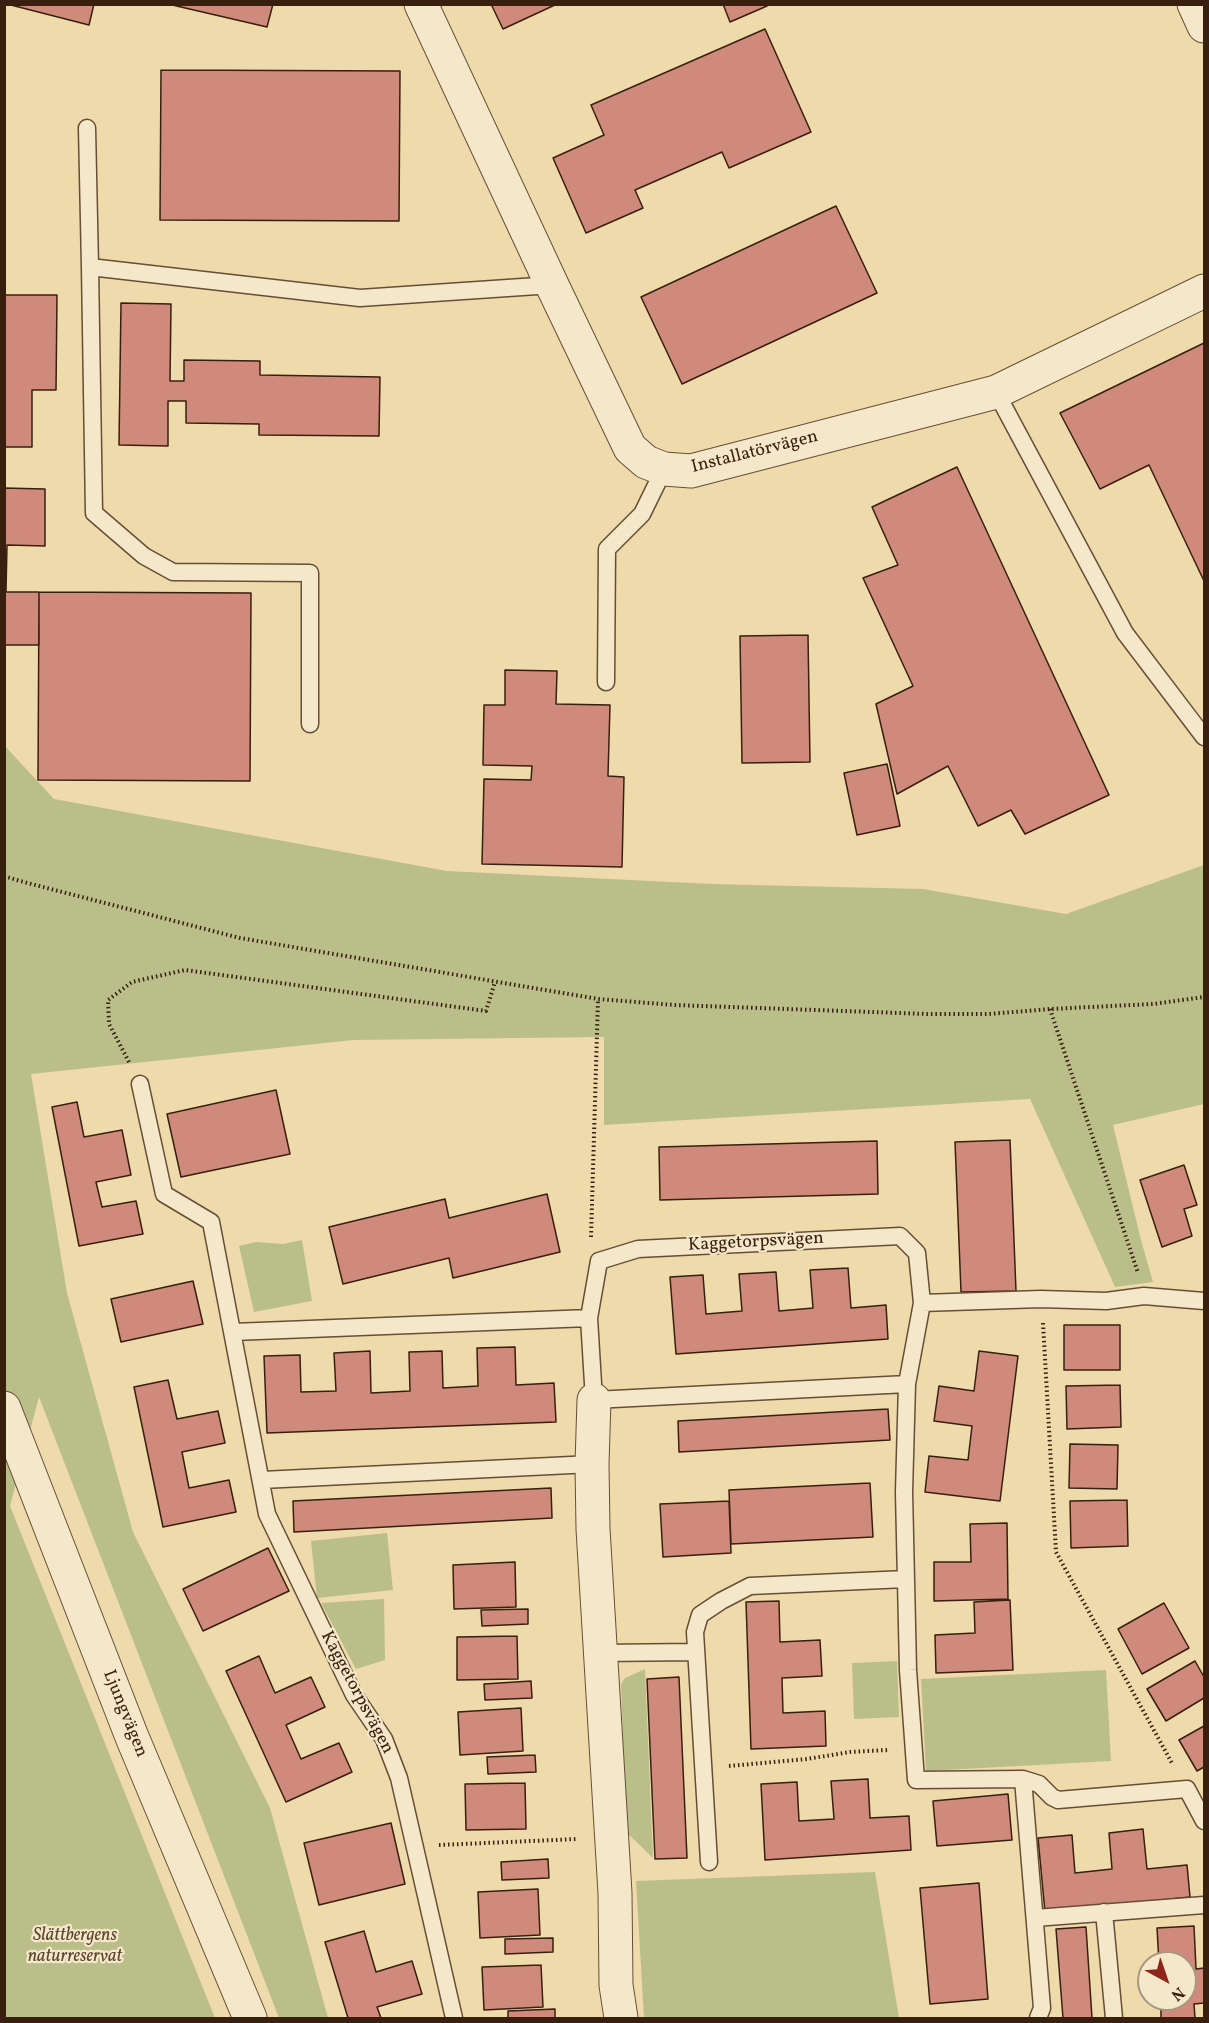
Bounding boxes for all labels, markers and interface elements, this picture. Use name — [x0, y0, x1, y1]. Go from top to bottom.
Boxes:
street label: Installatörvägen — [689, 427, 821, 479]
street label: Kaggetorpsvägen — [688, 1229, 824, 1257]
street label: Kaggetorpsvägen — [315, 1628, 397, 1758]
street label: Ljungvägen — [97, 1667, 151, 1761]
park label: Slättbergens naturreservat — [28, 1926, 122, 1968]
north arrow — [1137, 1951, 1197, 2011]
text: N — [1166, 1981, 1189, 2005]

